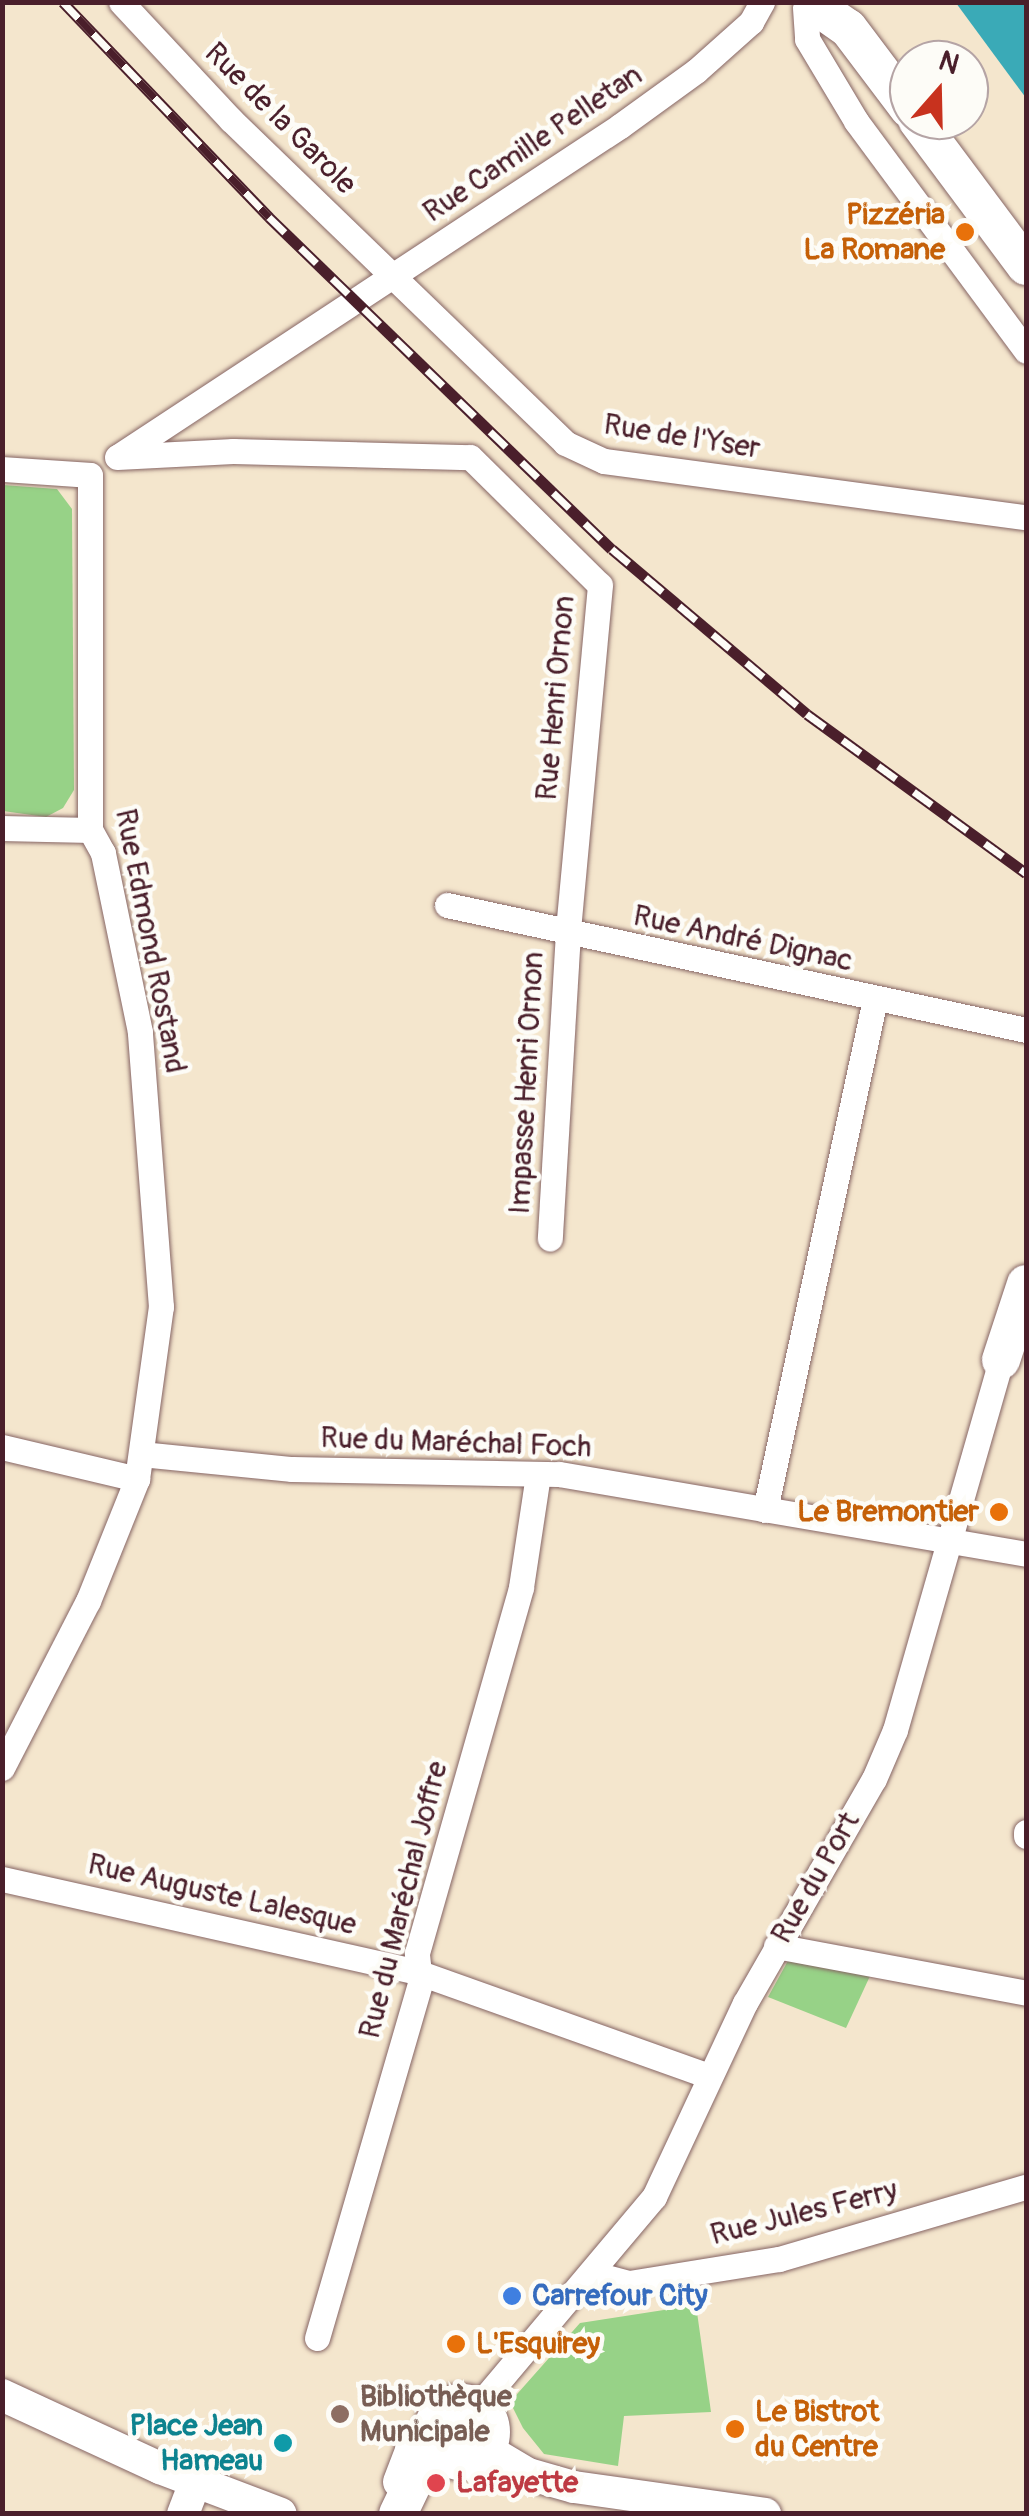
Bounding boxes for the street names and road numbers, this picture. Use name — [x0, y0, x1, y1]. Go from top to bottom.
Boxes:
street label: Rue de la Garole — [197, 36, 363, 202]
street label: Rue Camille Pelletan — [417, 57, 649, 231]
street label: Rue de l'Yser — [601, 407, 763, 467]
street label: Rue Henri Ornon — [529, 594, 583, 802]
street label: Rue Edmond Rostand — [107, 806, 193, 1076]
street label: Rue André Dignac — [630, 898, 856, 980]
street label: Impasse Henri Ornon — [502, 951, 552, 1215]
street label: Rue du Maréchal Foch — [320, 1420, 592, 1466]
street label: Rue du Maréchal Joffre — [352, 1758, 456, 2042]
street label: Rue du Port — [764, 1806, 868, 1950]
street label: Rue Auguste Lalesque — [84, 1847, 360, 1943]
street label: Rue Jules Ferry — [707, 2172, 901, 2254]

